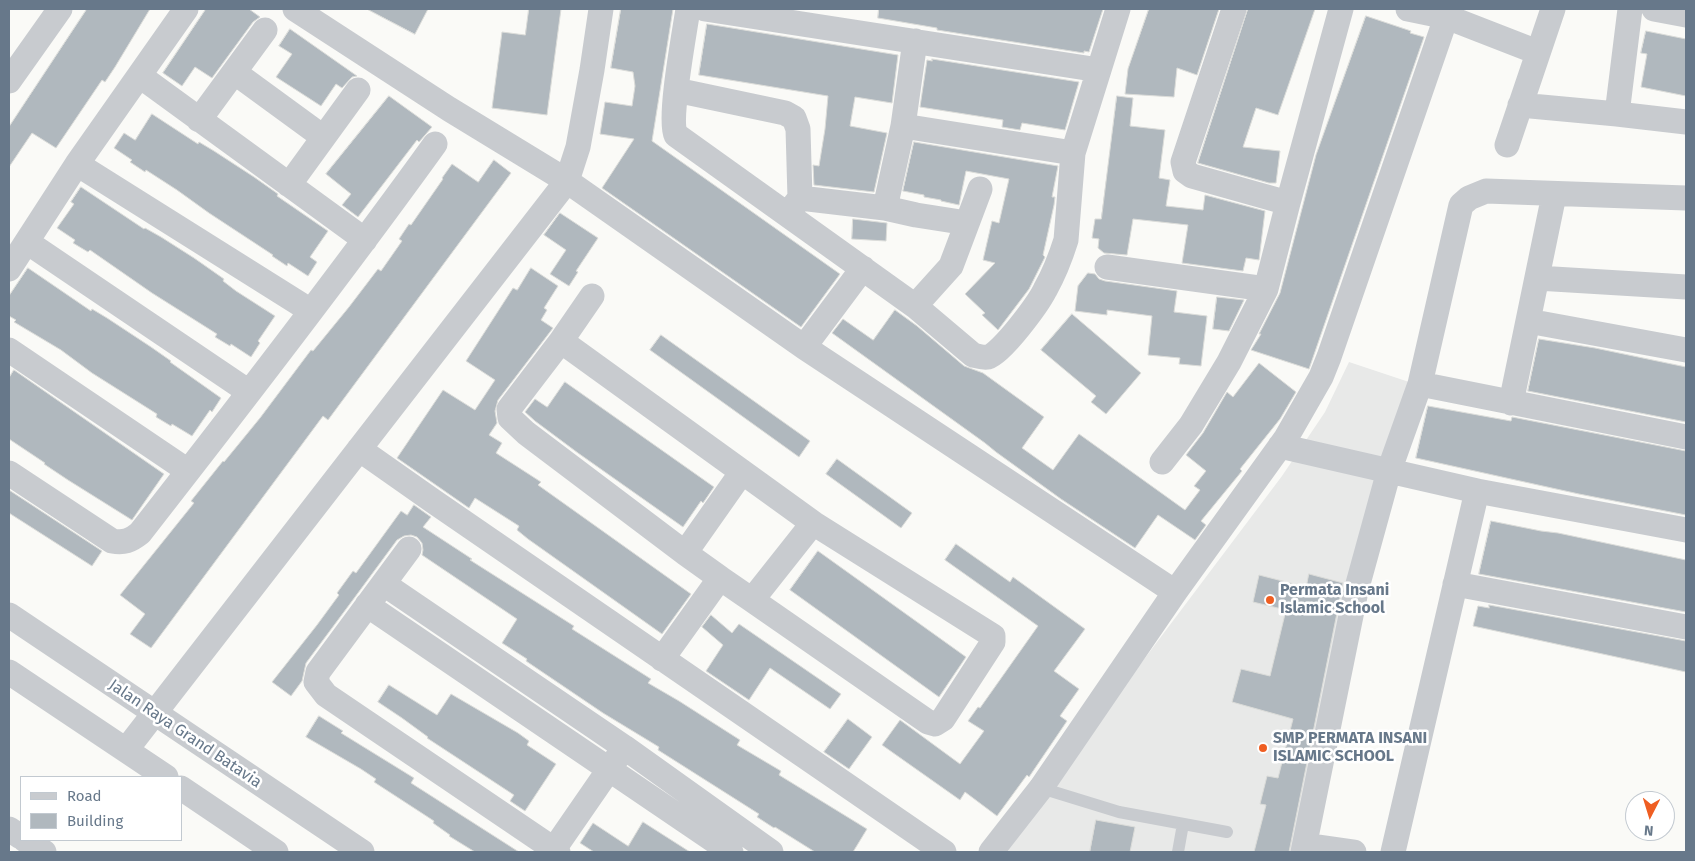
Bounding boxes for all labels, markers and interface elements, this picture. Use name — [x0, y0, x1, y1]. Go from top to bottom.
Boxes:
place label: Permata Insani Islamic School — [1280, 581, 1389, 619]
marker: Permata Insani Islamic School — [1264, 594, 1276, 606]
street label: Jalan Raya Grand Batavia — [105, 676, 265, 792]
place label: SMP PERMATA INSANI ISLAMIC SCHOOL — [1273, 729, 1427, 767]
marker: SMP PERMATA INSANI ISLAMIC SCHOOL — [1257, 742, 1269, 754]
legend — [20, 776, 182, 841]
text: Road — [67, 787, 102, 805]
north arrow — [1625, 791, 1675, 841]
text: Building — [67, 812, 123, 830]
text: N — [1643, 822, 1654, 839]

